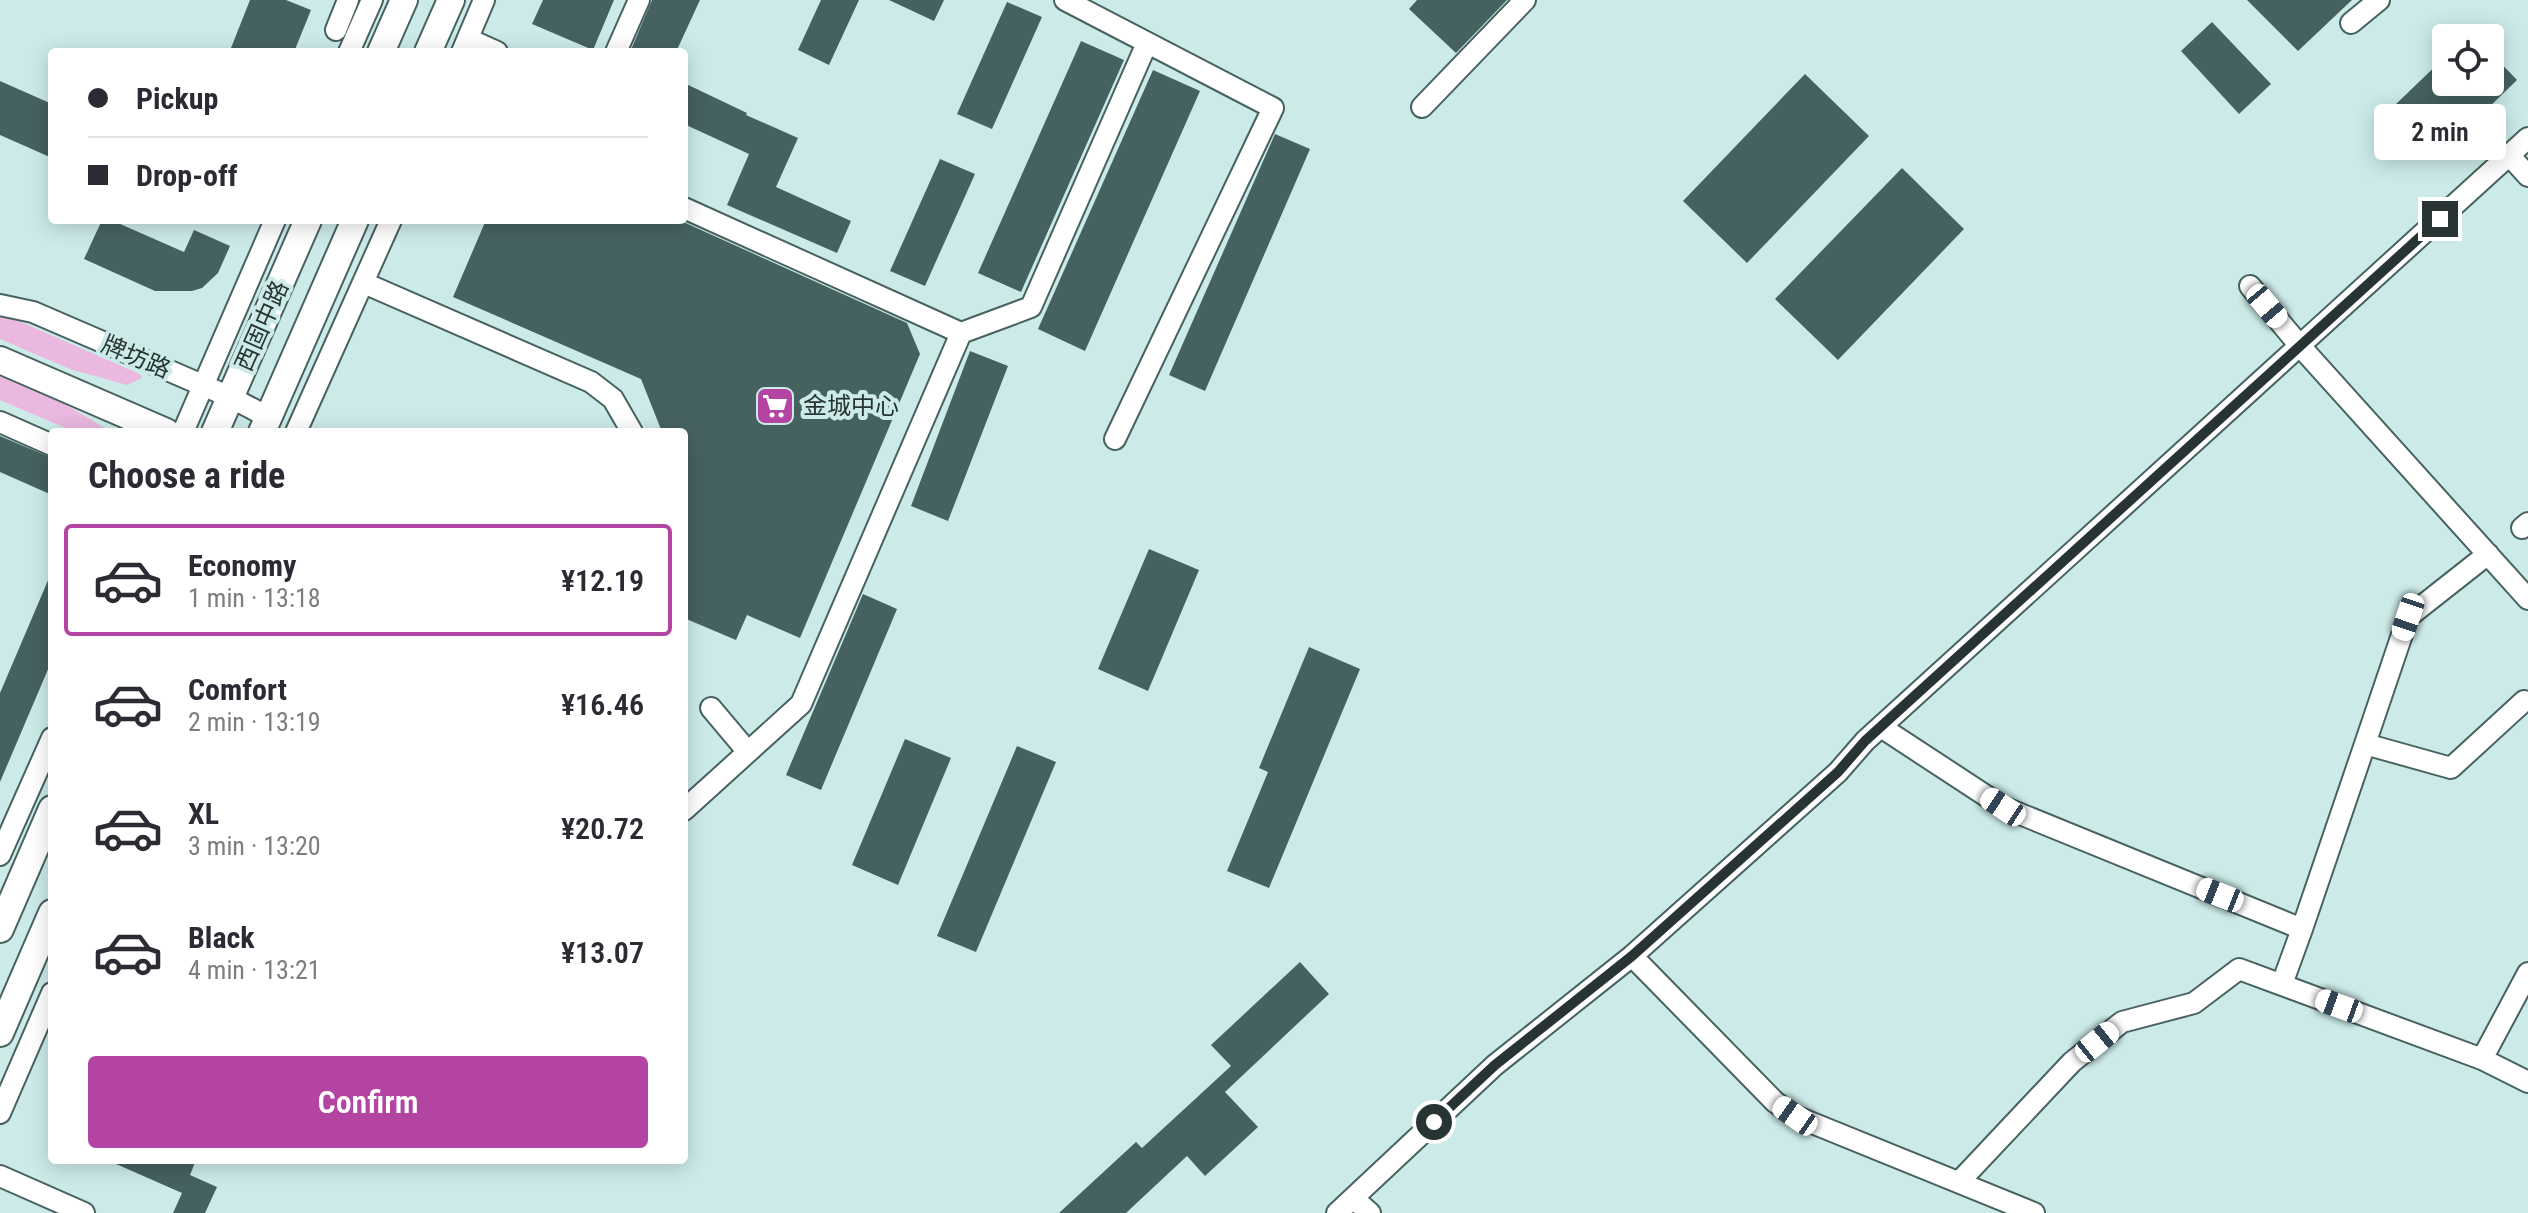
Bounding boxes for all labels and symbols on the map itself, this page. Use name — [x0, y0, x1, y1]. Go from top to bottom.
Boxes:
callout: 2 min — [2374, 103, 2506, 159]
route end — [2422, 201, 2458, 237]
street label: 西固中路 — [230, 276, 294, 376]
car — [2242, 280, 2292, 332]
street label: 牌坊路 — [97, 330, 175, 384]
supermarket icon: 金城中心 — [754, 385, 796, 427]
place label: 金城中心 — [803, 392, 899, 420]
car — [2389, 590, 2427, 644]
car — [1976, 784, 2030, 830]
car — [2193, 875, 2247, 915]
car — [2312, 987, 2366, 1025]
car — [2071, 1018, 2123, 1066]
car — [1768, 1092, 1822, 1140]
route start — [1416, 1104, 1452, 1140]

